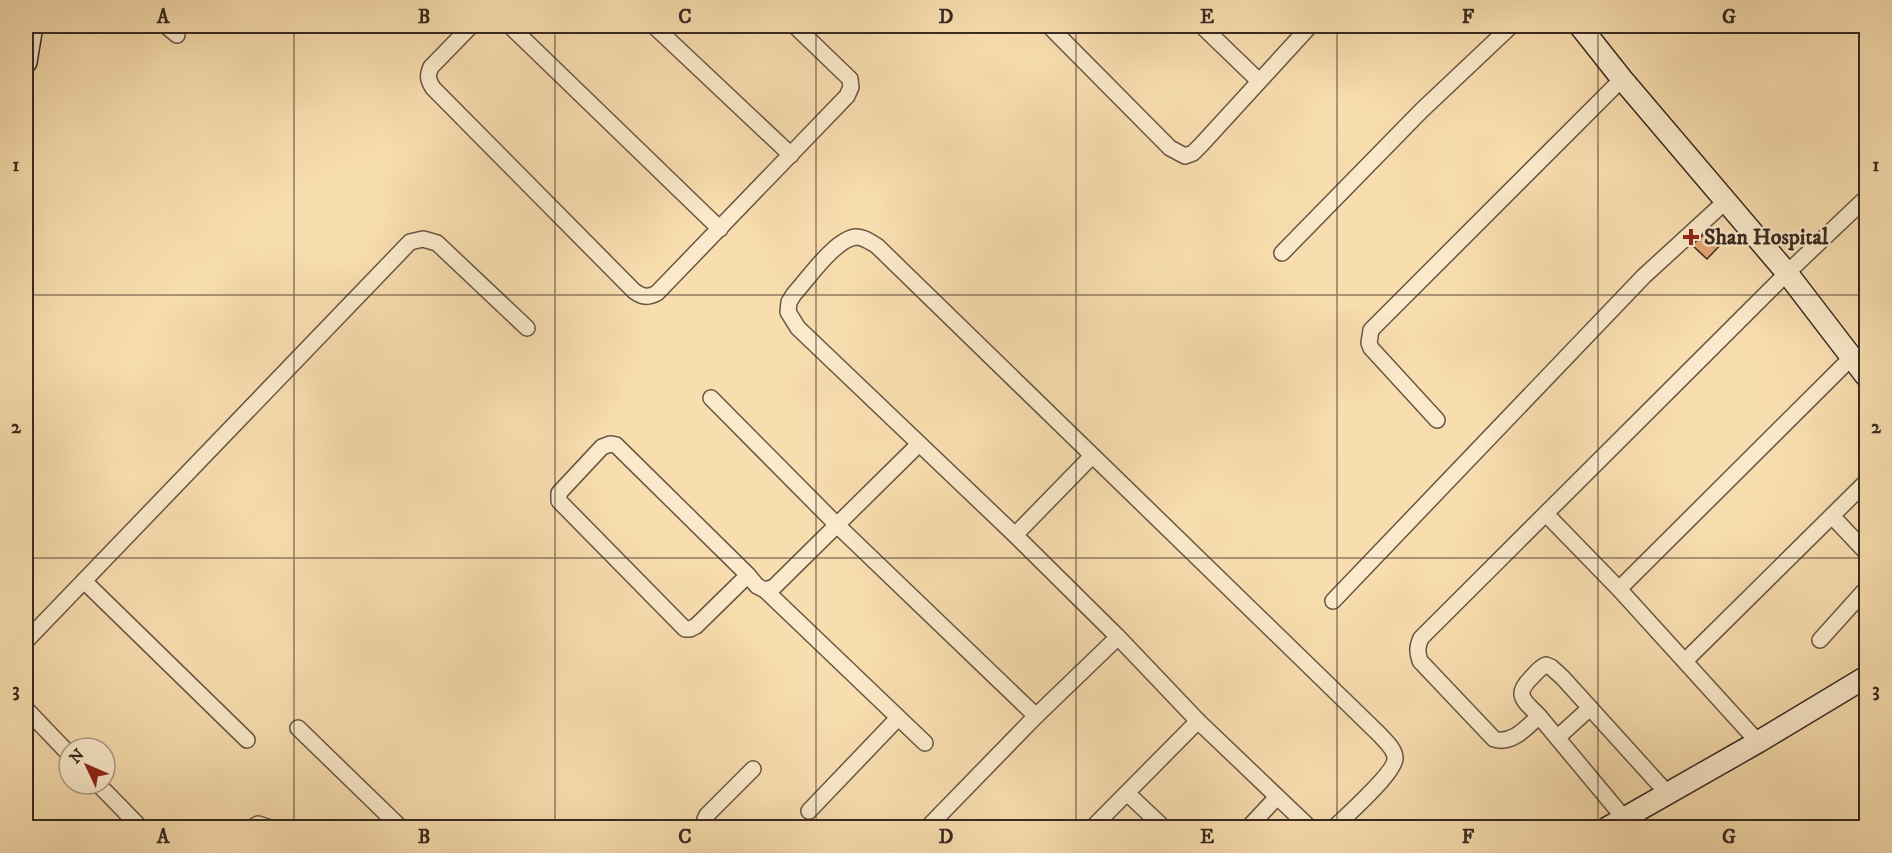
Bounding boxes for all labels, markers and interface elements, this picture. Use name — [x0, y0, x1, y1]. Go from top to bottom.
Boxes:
text: A — [156, 5, 171, 30]
text: B — [418, 5, 430, 30]
text: C — [678, 5, 692, 30]
text: D — [939, 5, 954, 30]
text: E — [1200, 5, 1214, 30]
text: F — [1462, 5, 1475, 30]
text: G — [1722, 5, 1736, 30]
text: 1 — [12, 153, 20, 178]
text: 1 — [1872, 153, 1880, 178]
place label: Shan Hospital — [1704, 224, 1829, 251]
marker: Shan Hospital — [1682, 228, 1700, 246]
text: 2 — [11, 415, 22, 440]
text: 2 — [1871, 415, 1882, 440]
text: 3 — [12, 678, 20, 703]
text: 3 — [1872, 678, 1880, 703]
north arrow — [57, 736, 117, 796]
text: N — [65, 745, 89, 768]
text: A — [156, 825, 171, 850]
text: B — [418, 825, 430, 850]
text: C — [678, 825, 692, 850]
text: D — [939, 825, 954, 850]
text: E — [1200, 825, 1214, 850]
text: F — [1462, 825, 1475, 850]
text: G — [1722, 825, 1736, 850]

